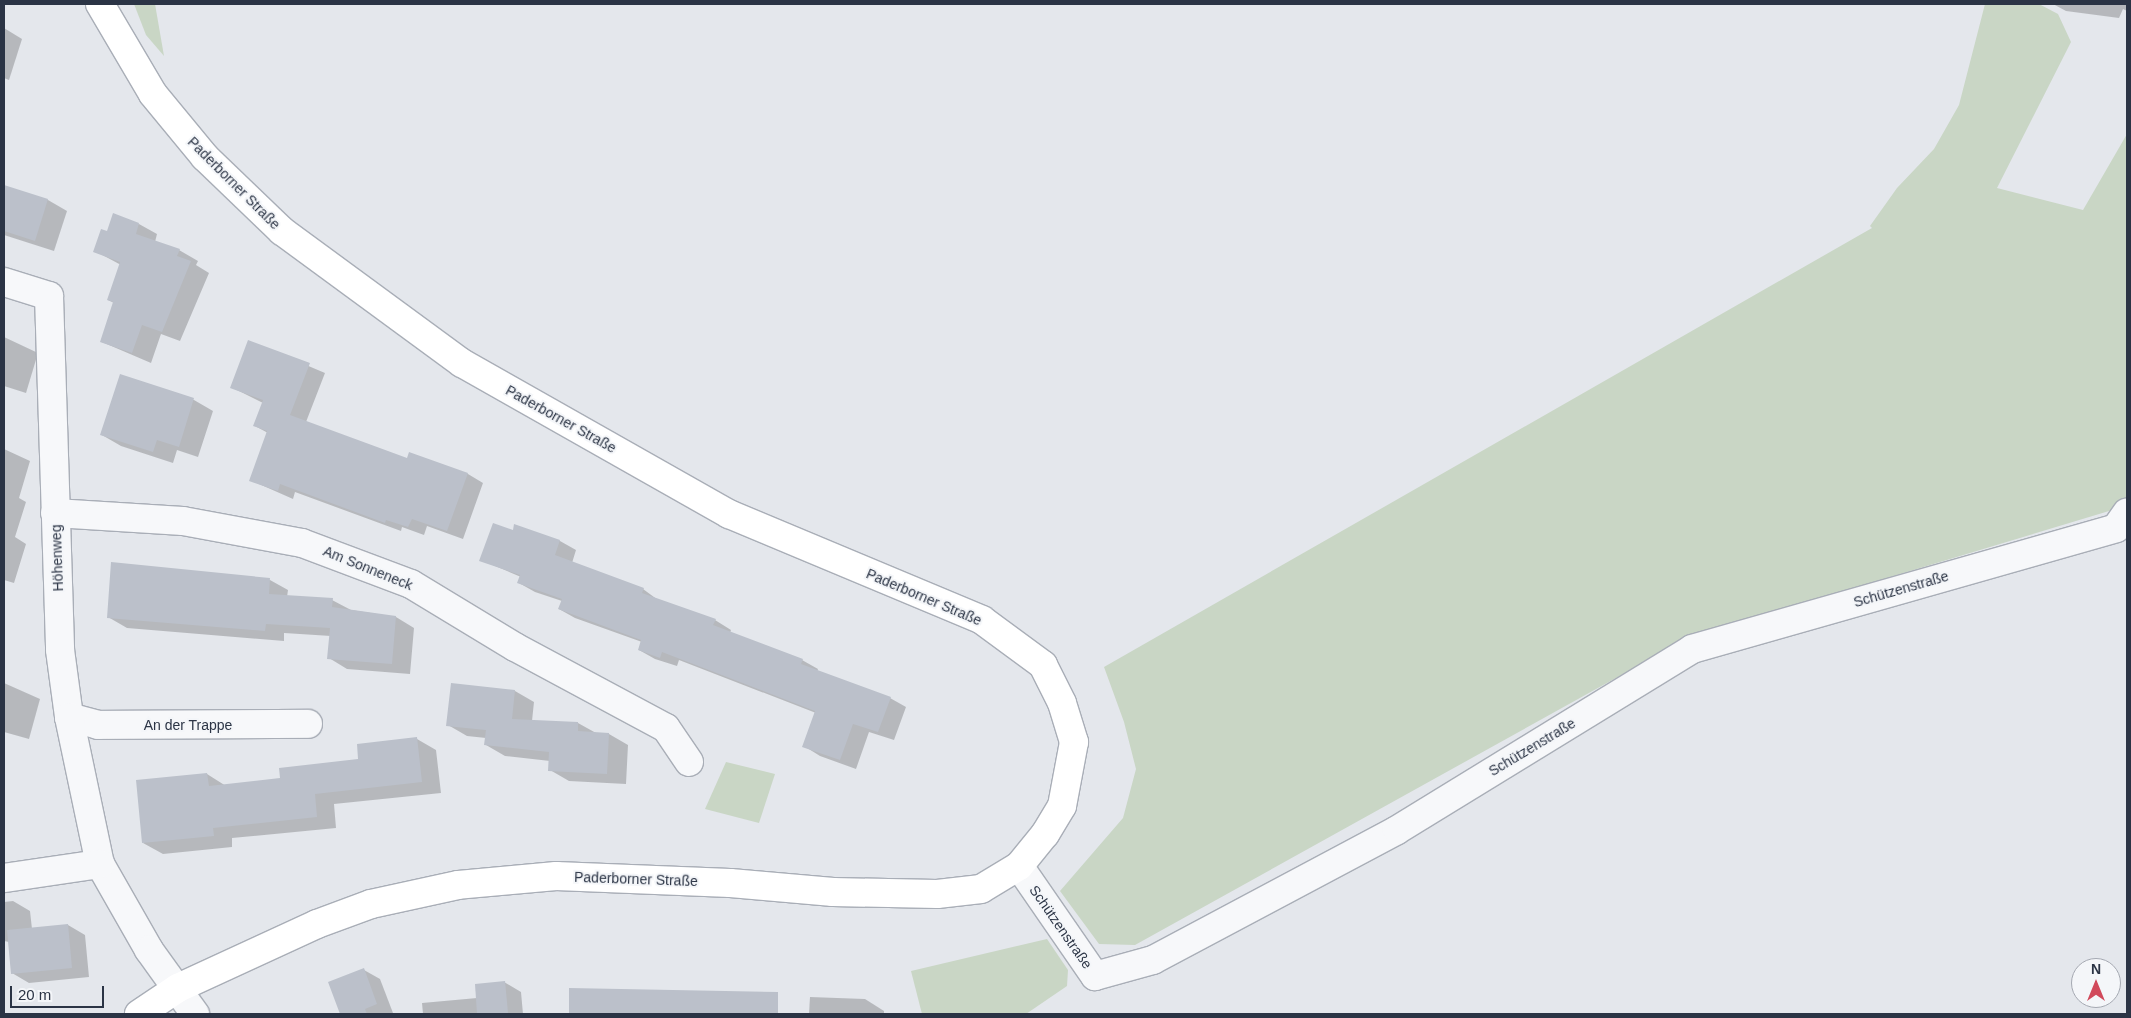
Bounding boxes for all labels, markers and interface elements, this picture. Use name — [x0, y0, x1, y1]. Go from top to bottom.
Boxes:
street label: Paderborner Straße — [184, 133, 284, 233]
street label: Paderborner Straße — [503, 382, 619, 456]
street label: Höhenweg — [47, 524, 67, 592]
street label: Am Sonneneck — [321, 542, 415, 594]
street label: Paderborner Straße — [864, 565, 984, 629]
street label: Schützenstraße — [1852, 567, 1950, 611]
street label: Schützenstraße — [1486, 715, 1578, 779]
street label: An der Trappe — [144, 717, 232, 733]
street label: Paderborner Straße — [574, 868, 698, 890]
street label: Schützenstraße — [1026, 882, 1096, 972]
north arrow — [2071, 958, 2121, 1008]
text: N — [2091, 961, 2101, 977]
scale bar — [12, 976, 106, 1008]
text: 20 m — [18, 986, 51, 1003]

